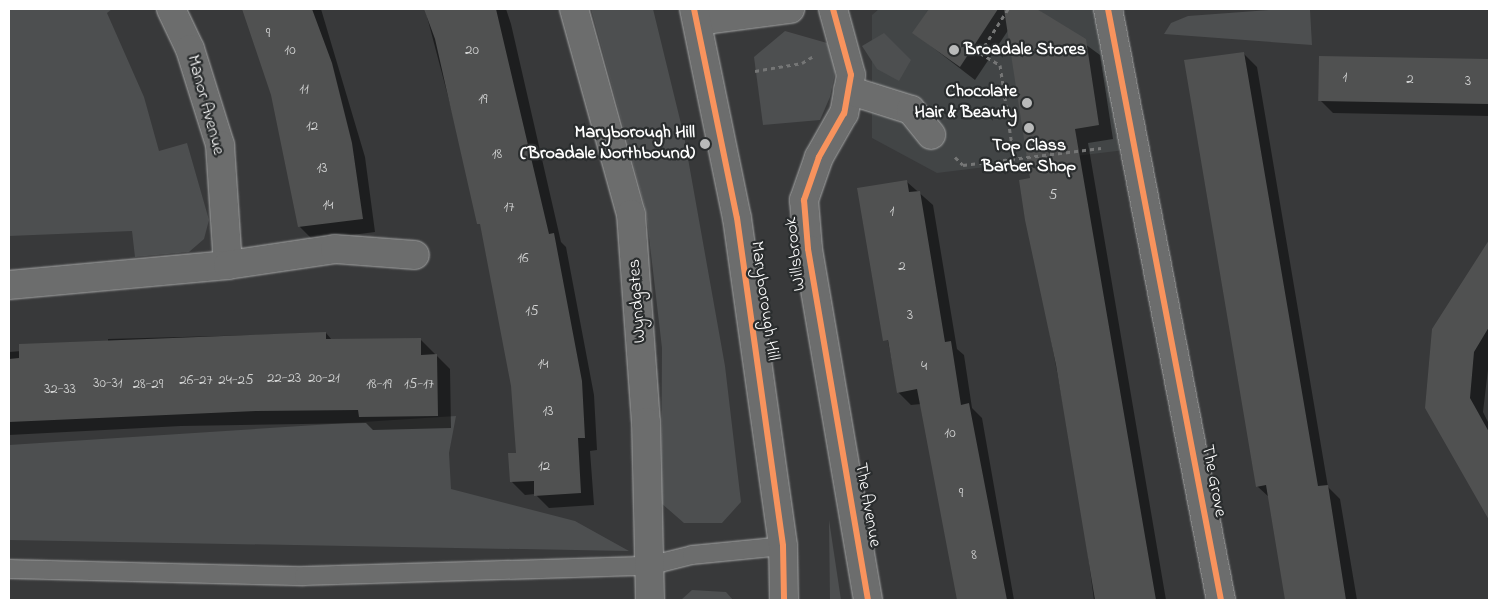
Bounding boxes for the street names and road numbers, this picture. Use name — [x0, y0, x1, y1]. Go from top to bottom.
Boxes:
street label: Manor Avenue — [181, 53, 229, 157]
street label: Willsbrook — [781, 216, 811, 292]
street label: Maryborough Hill — [745, 240, 783, 362]
street label: Wyndgates — [624, 258, 652, 344]
street label: The Grove — [1195, 443, 1231, 519]
street label: The Avenue — [849, 461, 885, 549]

